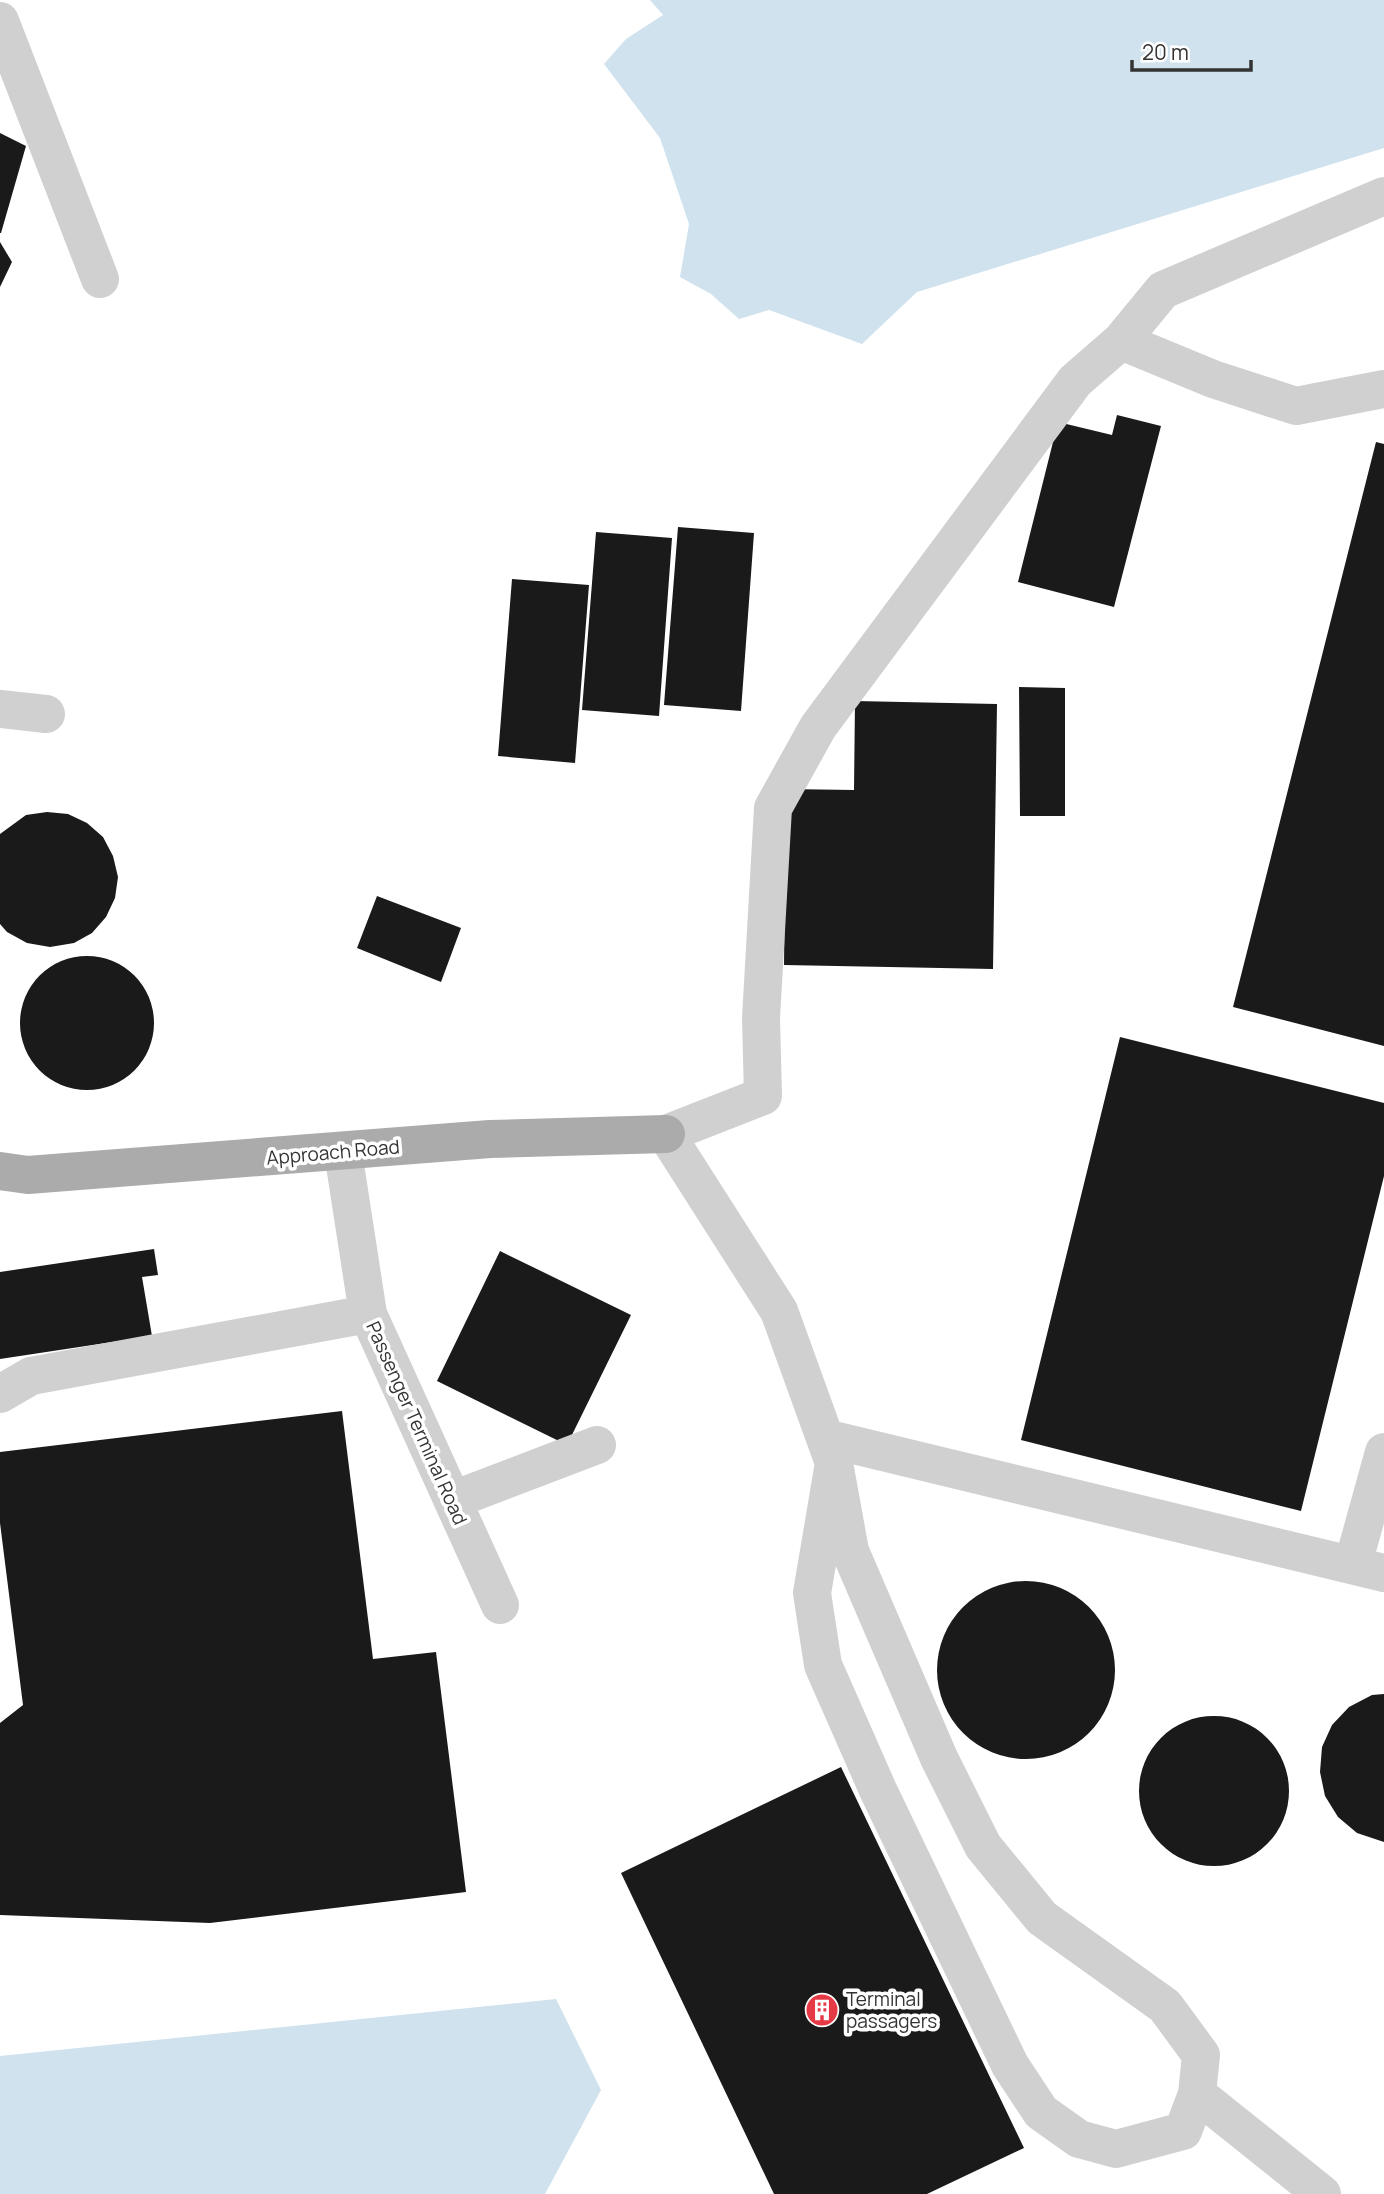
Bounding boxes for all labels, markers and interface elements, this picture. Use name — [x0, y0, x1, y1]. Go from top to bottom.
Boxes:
scale bar — [1132, 28, 1251, 72]
text: 20 m — [1142, 38, 1189, 66]
street label: Approach Road — [265, 1133, 401, 1171]
street label: Passenger Terminal Road — [360, 1317, 474, 1529]
place label: Terminal passagers — [846, 1986, 937, 2034]
building icon: Terminal passagers — [803, 1991, 841, 2029]

